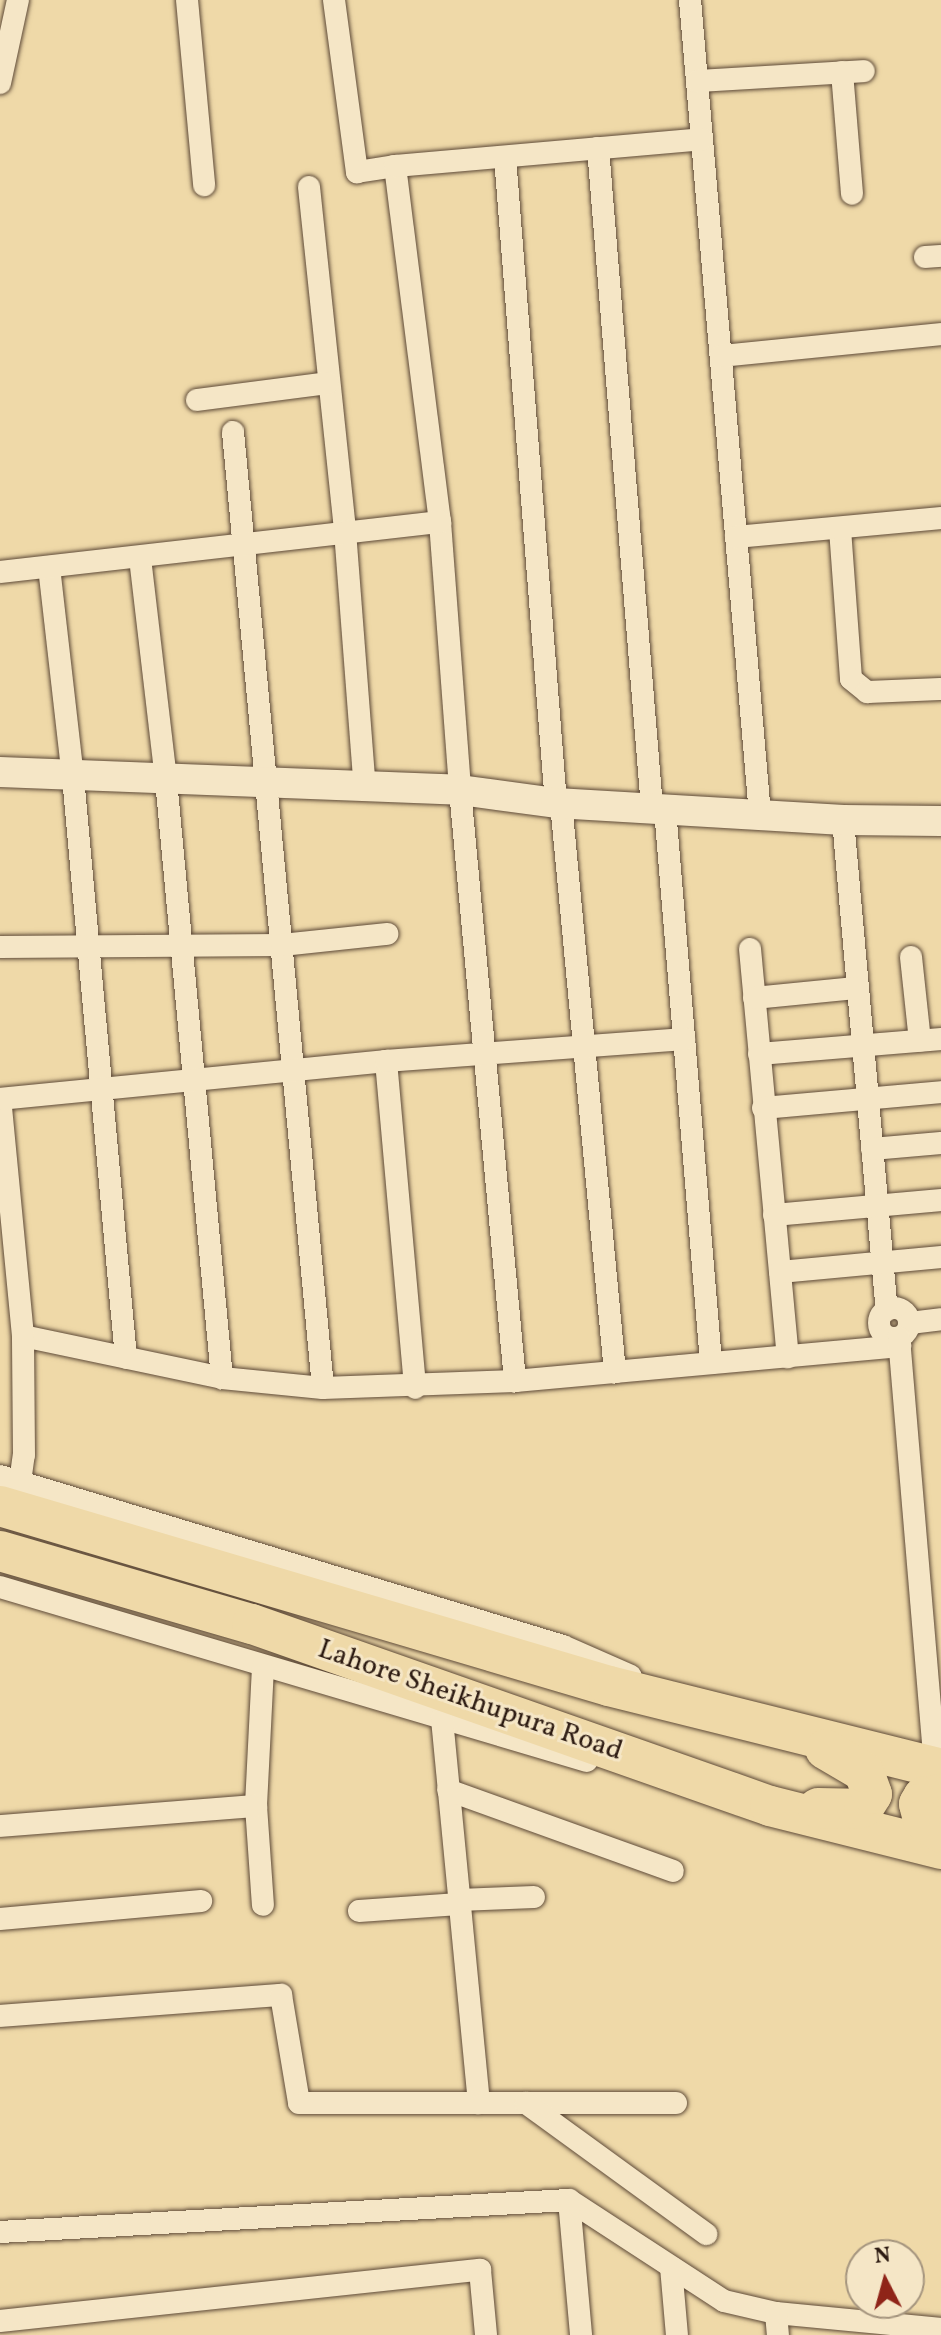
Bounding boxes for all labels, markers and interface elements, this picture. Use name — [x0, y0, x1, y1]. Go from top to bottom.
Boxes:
street label: Lahore Sheikhupura Road — [313, 1633, 627, 1769]
north arrow — [845, 2239, 925, 2319]
text: N — [873, 2240, 892, 2273]

